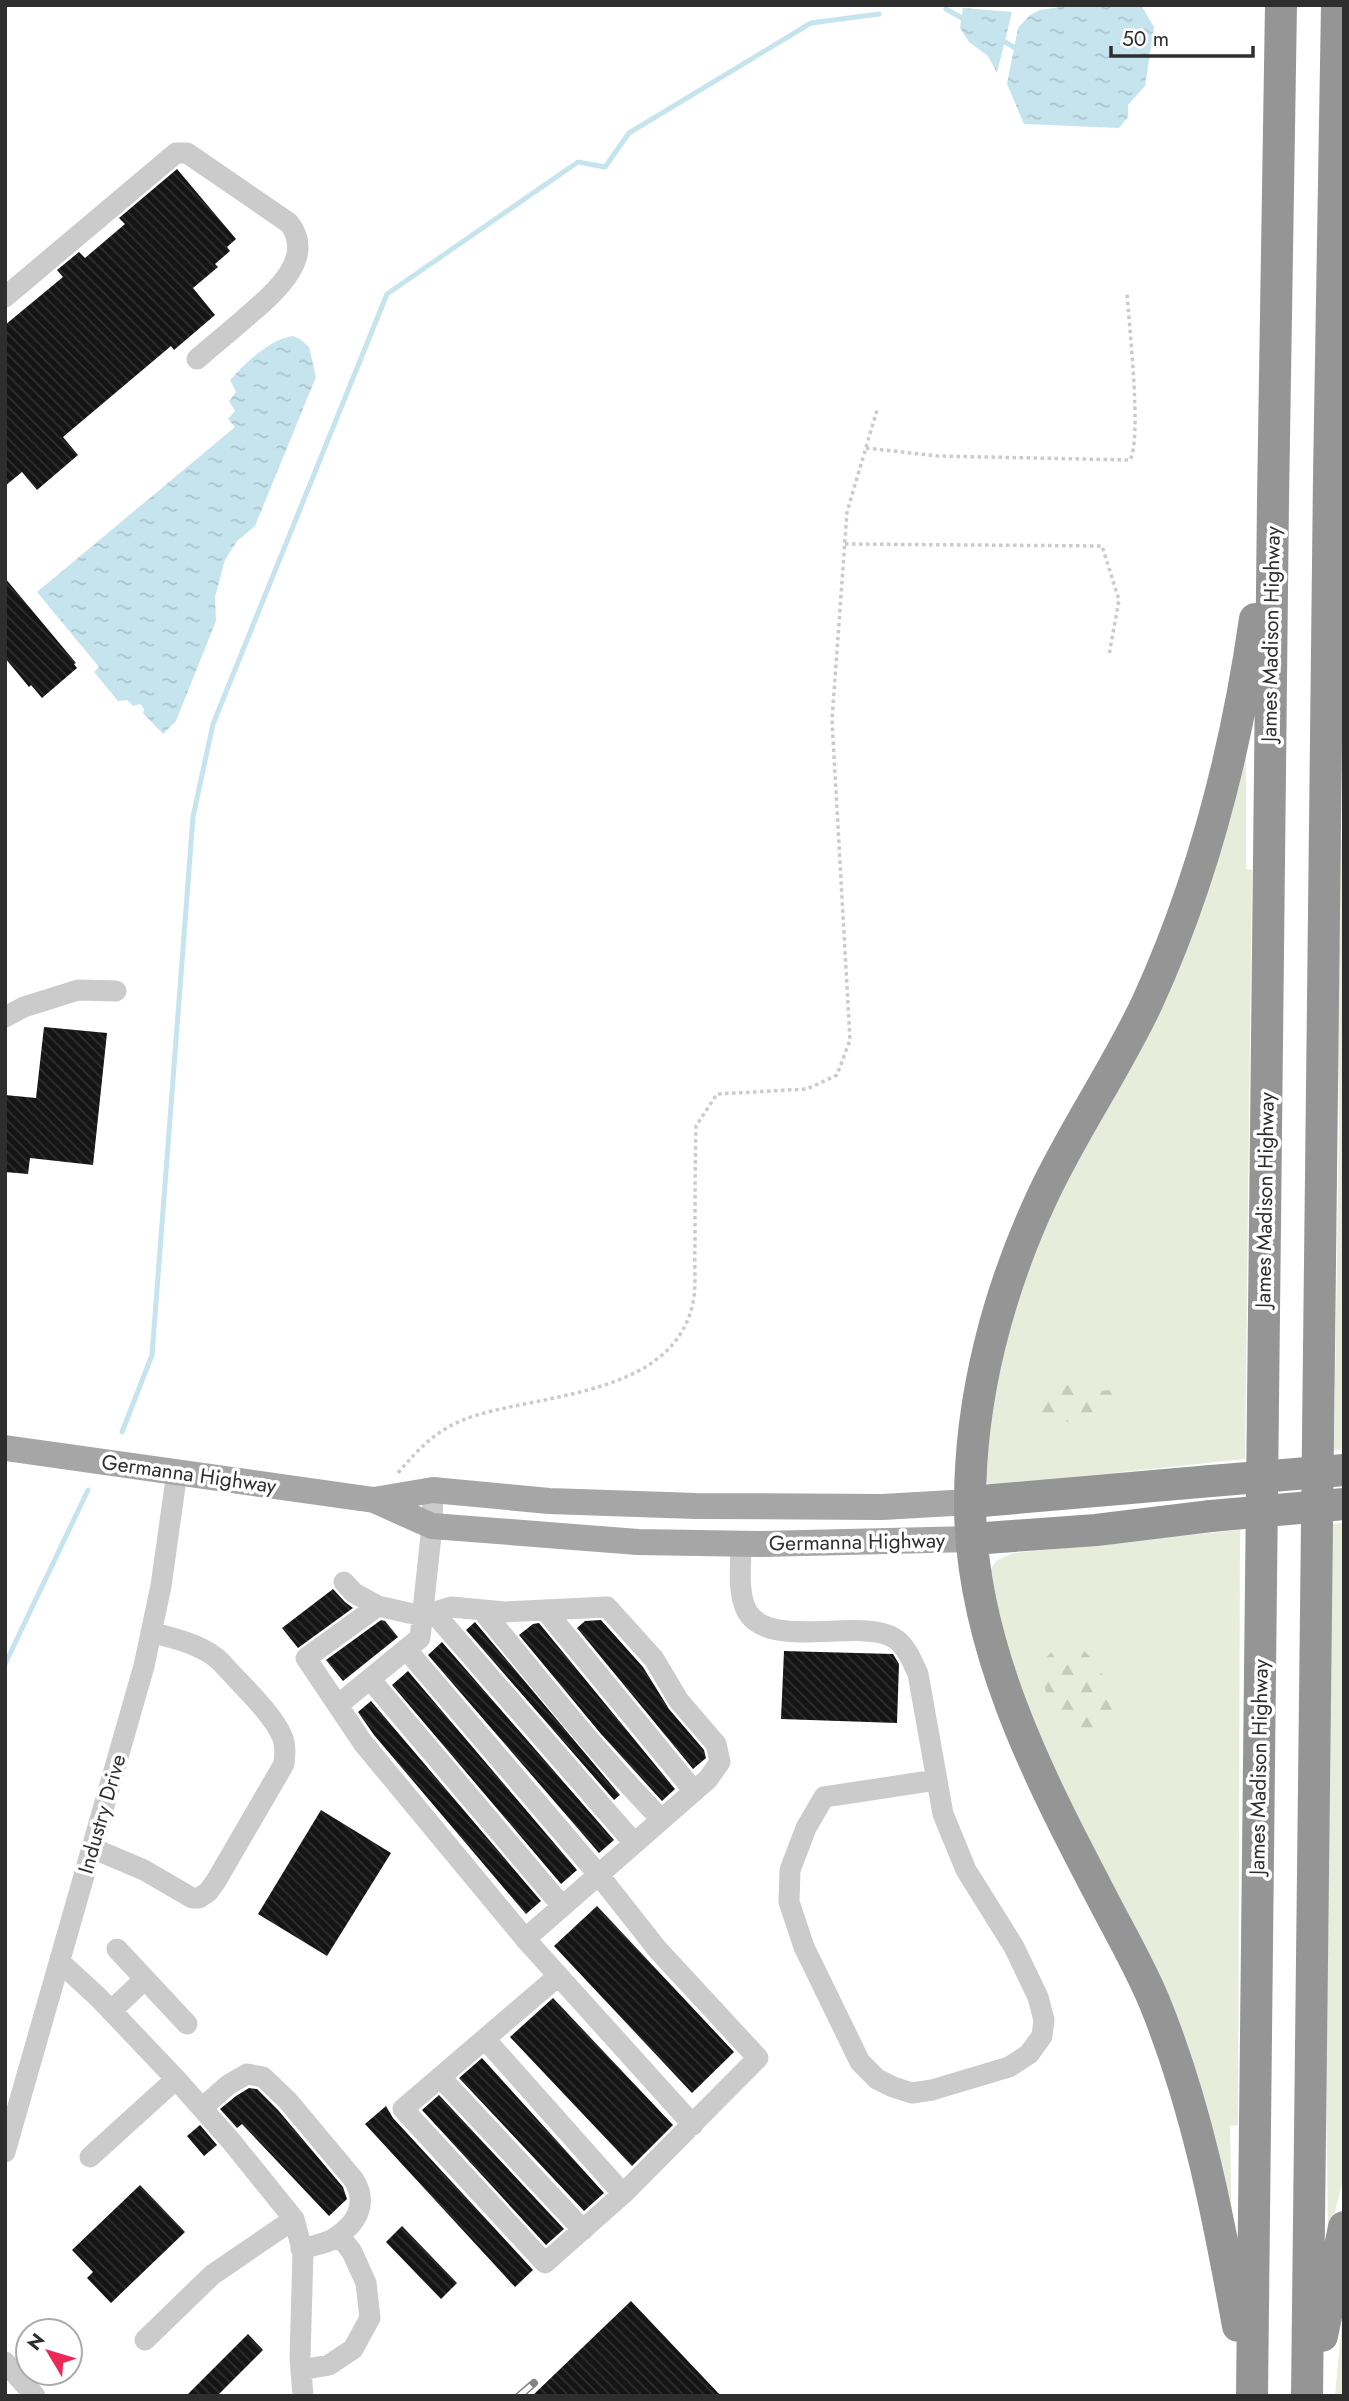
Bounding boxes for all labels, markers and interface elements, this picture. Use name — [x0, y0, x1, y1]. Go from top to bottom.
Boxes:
scale bar — [1111, 14, 1253, 58]
text: 50 m — [1122, 24, 1169, 54]
street label: James Madison Highway — [1254, 525, 1288, 745]
street label: James Madison Highway — [1248, 1091, 1282, 1311]
street label: Germanna Highway — [100, 1447, 279, 1501]
street label: Germanna Highway — [769, 1525, 946, 1559]
street label: James Madison Highway — [1242, 1658, 1276, 1878]
street label: Industry Drive — [71, 1751, 133, 1877]
north arrow — [14, 2317, 84, 2387]
text: N — [21, 2328, 51, 2356]

